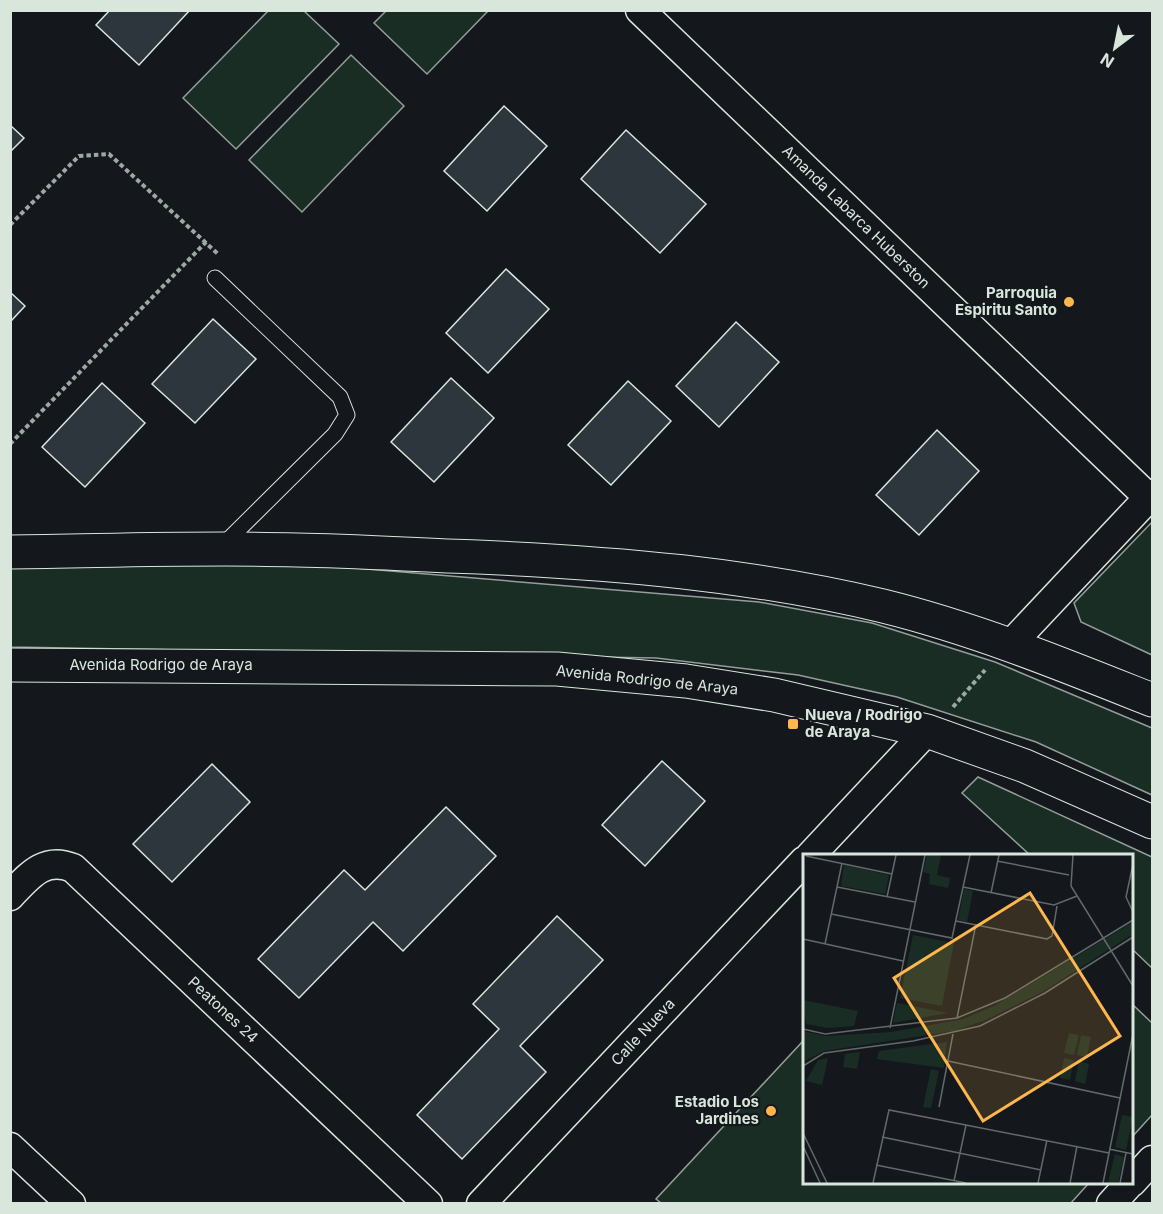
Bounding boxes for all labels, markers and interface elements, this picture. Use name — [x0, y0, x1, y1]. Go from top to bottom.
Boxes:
north arrow — [1085, 18, 1145, 78]
text: N — [1097, 49, 1118, 72]
street label: Amanda Labarca Huberston — [778, 141, 934, 292]
place label: Parroquia Espiritu Santo — [955, 283, 1057, 319]
marker: Parroquia Espiritu Santo — [1062, 295, 1076, 309]
street label: Avenida Rodrigo de Araya — [69, 655, 253, 674]
street label: Avenida Rodrigo de Araya — [555, 660, 739, 699]
place label: Nueva / Rodrigo de Araya — [805, 705, 922, 741]
marker: Nueva / Rodrigo de Araya — [786, 717, 800, 731]
inset map — [803, 854, 1133, 1184]
street label: Peatones 24 — [184, 972, 262, 1047]
street label: Calle Nueva — [607, 994, 679, 1069]
place label: Estadio Los Jardines — [675, 1092, 759, 1128]
marker: Estadio Los Jardines — [764, 1104, 778, 1118]

